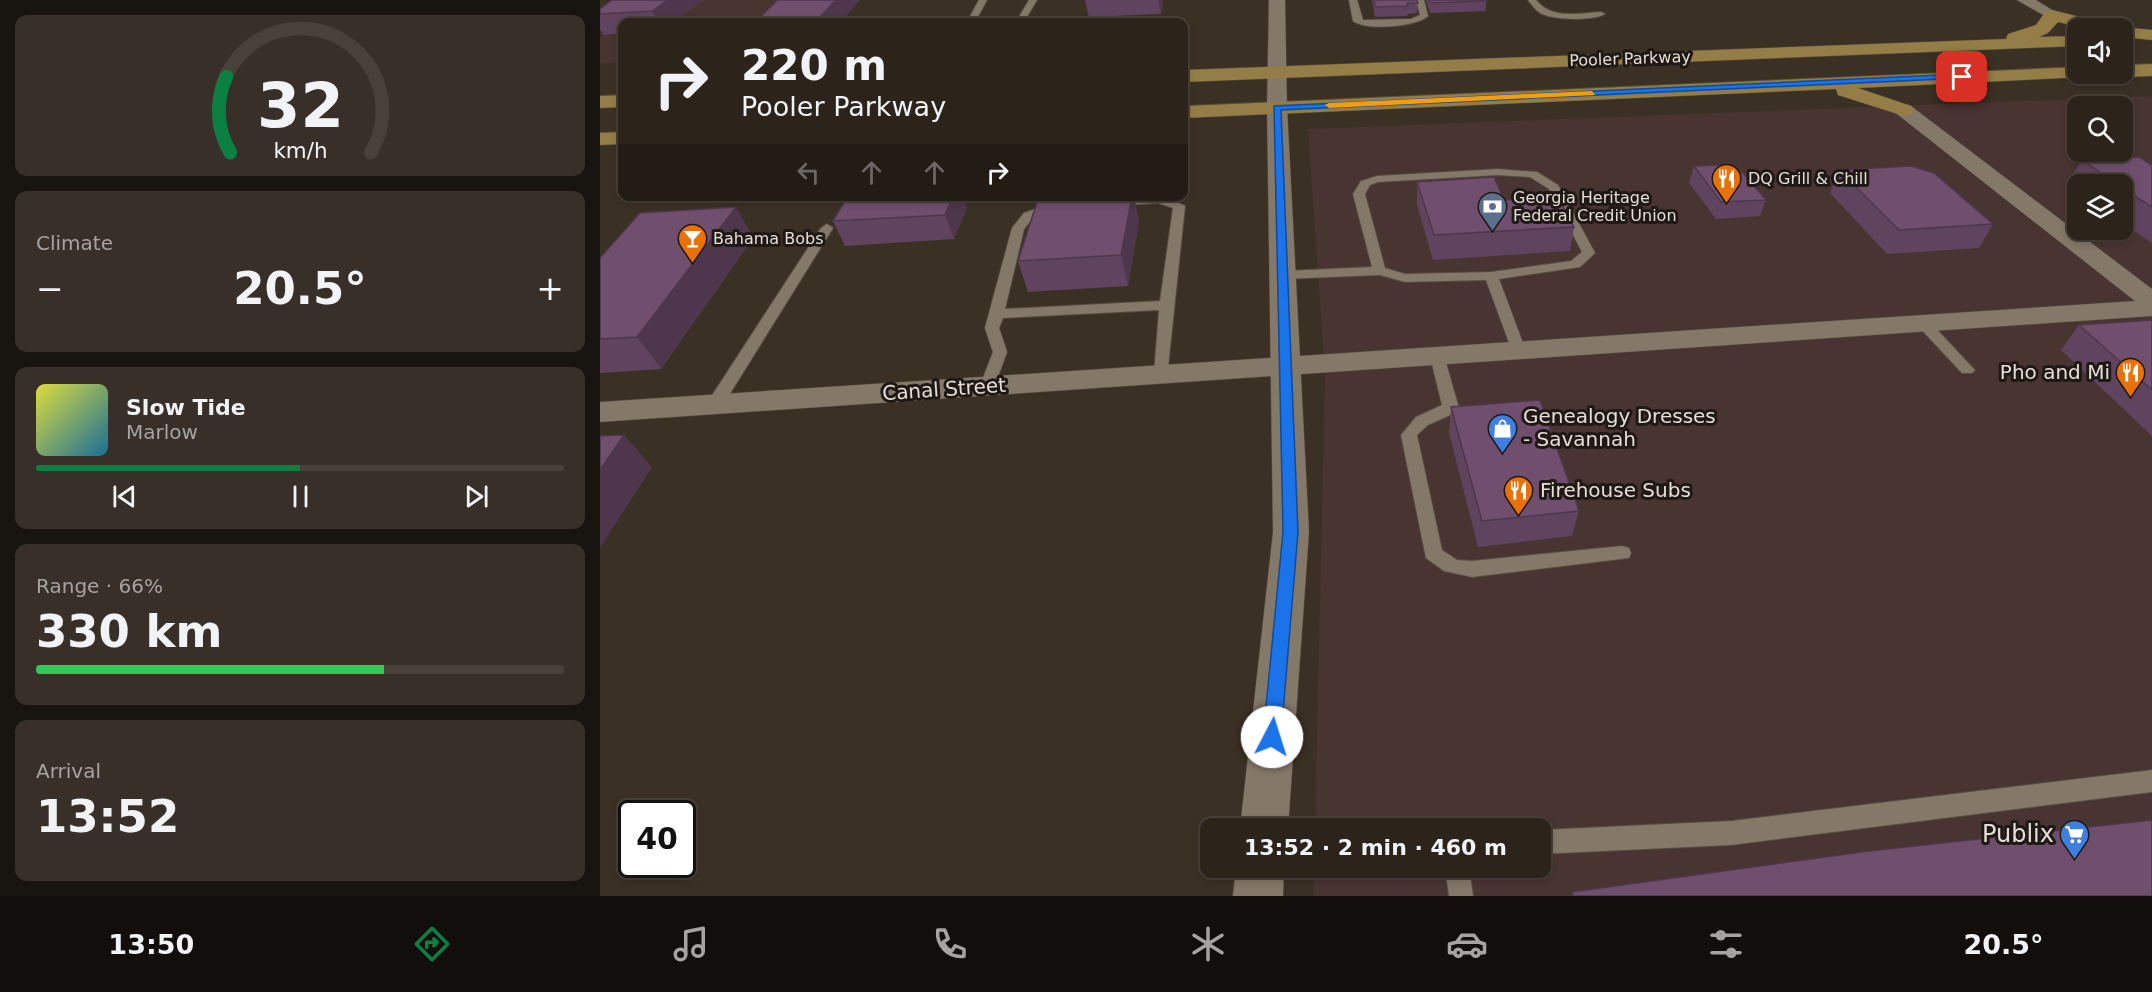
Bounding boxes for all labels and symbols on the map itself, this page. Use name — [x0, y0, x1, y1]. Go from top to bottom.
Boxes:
street label: Pooler Parkway — [1569, 47, 1691, 70]
pin — [1936, 51, 1987, 102]
restaurant icon: DQ Grill & Chill — [1711, 162, 1743, 204]
place label: DQ Grill & Chill — [1748, 169, 1868, 188]
place label: Georgia Heritage Federal Credit Union — [1513, 188, 1677, 225]
bank icon: Georgia Heritage Federal Credit Union — [1476, 190, 1508, 232]
bar icon: Bahama Bobs — [676, 222, 708, 264]
place label: Bahama Bobs — [713, 229, 823, 248]
restaurant icon: Pho and Mi — [2115, 356, 2147, 398]
place label: Pho and Mi — [2000, 360, 2110, 384]
street label: Canal Street — [881, 373, 1007, 405]
place label: Genealogy Dresses - Savannah — [1523, 404, 1716, 451]
shop icon: Genealogy Dresses - Savannah — [1486, 412, 1518, 454]
restaurant icon: Firehouse Subs — [1503, 474, 1535, 516]
place label: Firehouse Subs — [1540, 478, 1691, 502]
position arrow — [1240, 705, 1304, 769]
speed limit sign: 40 — [618, 800, 696, 878]
supermarket icon: Publix — [2059, 818, 2091, 860]
place label: Publix — [1982, 820, 2054, 848]

